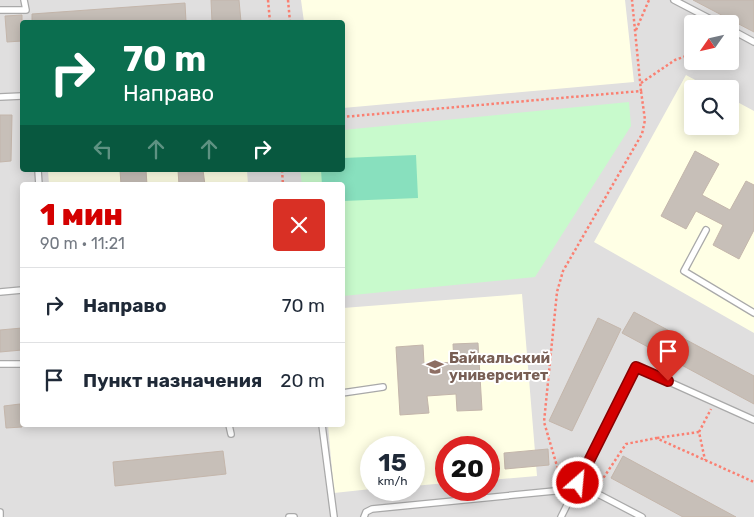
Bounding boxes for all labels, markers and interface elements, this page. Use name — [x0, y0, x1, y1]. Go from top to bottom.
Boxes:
north arrow — [684, 15, 739, 70]
map controls — [684, 15, 739, 135]
text: 70 m — [123, 38, 206, 80]
icon: right — [40, 40, 105, 105]
text: Направо — [123, 80, 214, 107]
button: search — [684, 80, 739, 135]
icon: left — [89, 135, 117, 163]
icon: ahead — [142, 135, 170, 163]
icon: ahead — [195, 135, 223, 163]
icon: right — [248, 135, 276, 163]
text: 1 мин — [40, 197, 123, 233]
button: close — [273, 199, 325, 251]
text: 90 m · 11:21 — [40, 234, 125, 253]
icon: right — [40, 291, 68, 319]
text: Направо — [83, 294, 167, 317]
text: 70 m — [282, 294, 325, 317]
pin — [647, 330, 689, 381]
icon: arrive — [654, 337, 682, 365]
place label: Байкальский университет — [449, 349, 550, 384]
school or university icon: Байкальский университет — [425, 357, 445, 377]
icon: arrive — [40, 366, 68, 394]
text: Пункт назначения — [83, 369, 262, 392]
text: 20 m — [280, 369, 325, 392]
speed limit sign: 20 — [435, 436, 500, 501]
text: 15 — [378, 448, 407, 477]
position arrow — [551, 456, 603, 508]
text: km/h — [378, 474, 407, 488]

